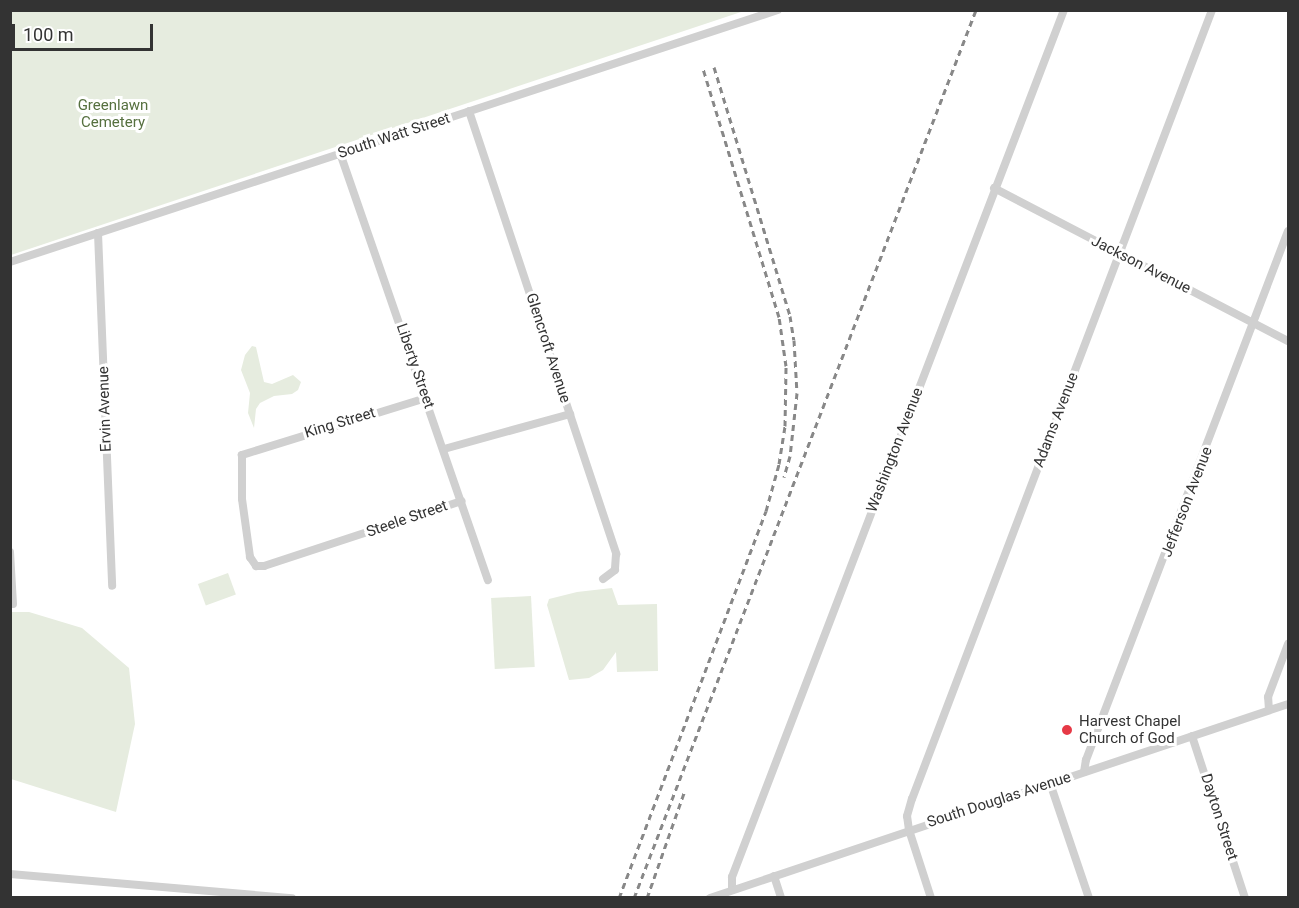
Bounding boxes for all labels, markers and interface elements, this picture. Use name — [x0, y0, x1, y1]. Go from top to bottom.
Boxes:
scale bar — [15, 12, 156, 50]
text: 100 m — [23, 24, 74, 45]
park label: Greenlawn Cemetery — [78, 96, 148, 131]
street label: South Watt Street — [336, 109, 452, 163]
street label: Jackson Avenue — [1088, 232, 1194, 298]
street label: Glencroft Avenue — [522, 291, 574, 405]
street label: Liberty Street — [392, 321, 438, 411]
street label: Ervin Avenue — [95, 366, 115, 452]
street label: Adams Avenue — [1030, 370, 1082, 470]
street label: Washington Avenue — [863, 385, 927, 515]
street label: King Street — [302, 404, 378, 442]
street label: Jefferson Avenue — [1158, 444, 1216, 560]
street label: Steele Street — [364, 497, 450, 541]
place label: Harvest Chapel Church of God — [1079, 712, 1181, 747]
marker: Harvest Chapel Church of God — [1060, 723, 1074, 737]
street label: South Douglas Avenue — [925, 768, 1073, 832]
street label: Dayton Street — [1197, 771, 1241, 863]

